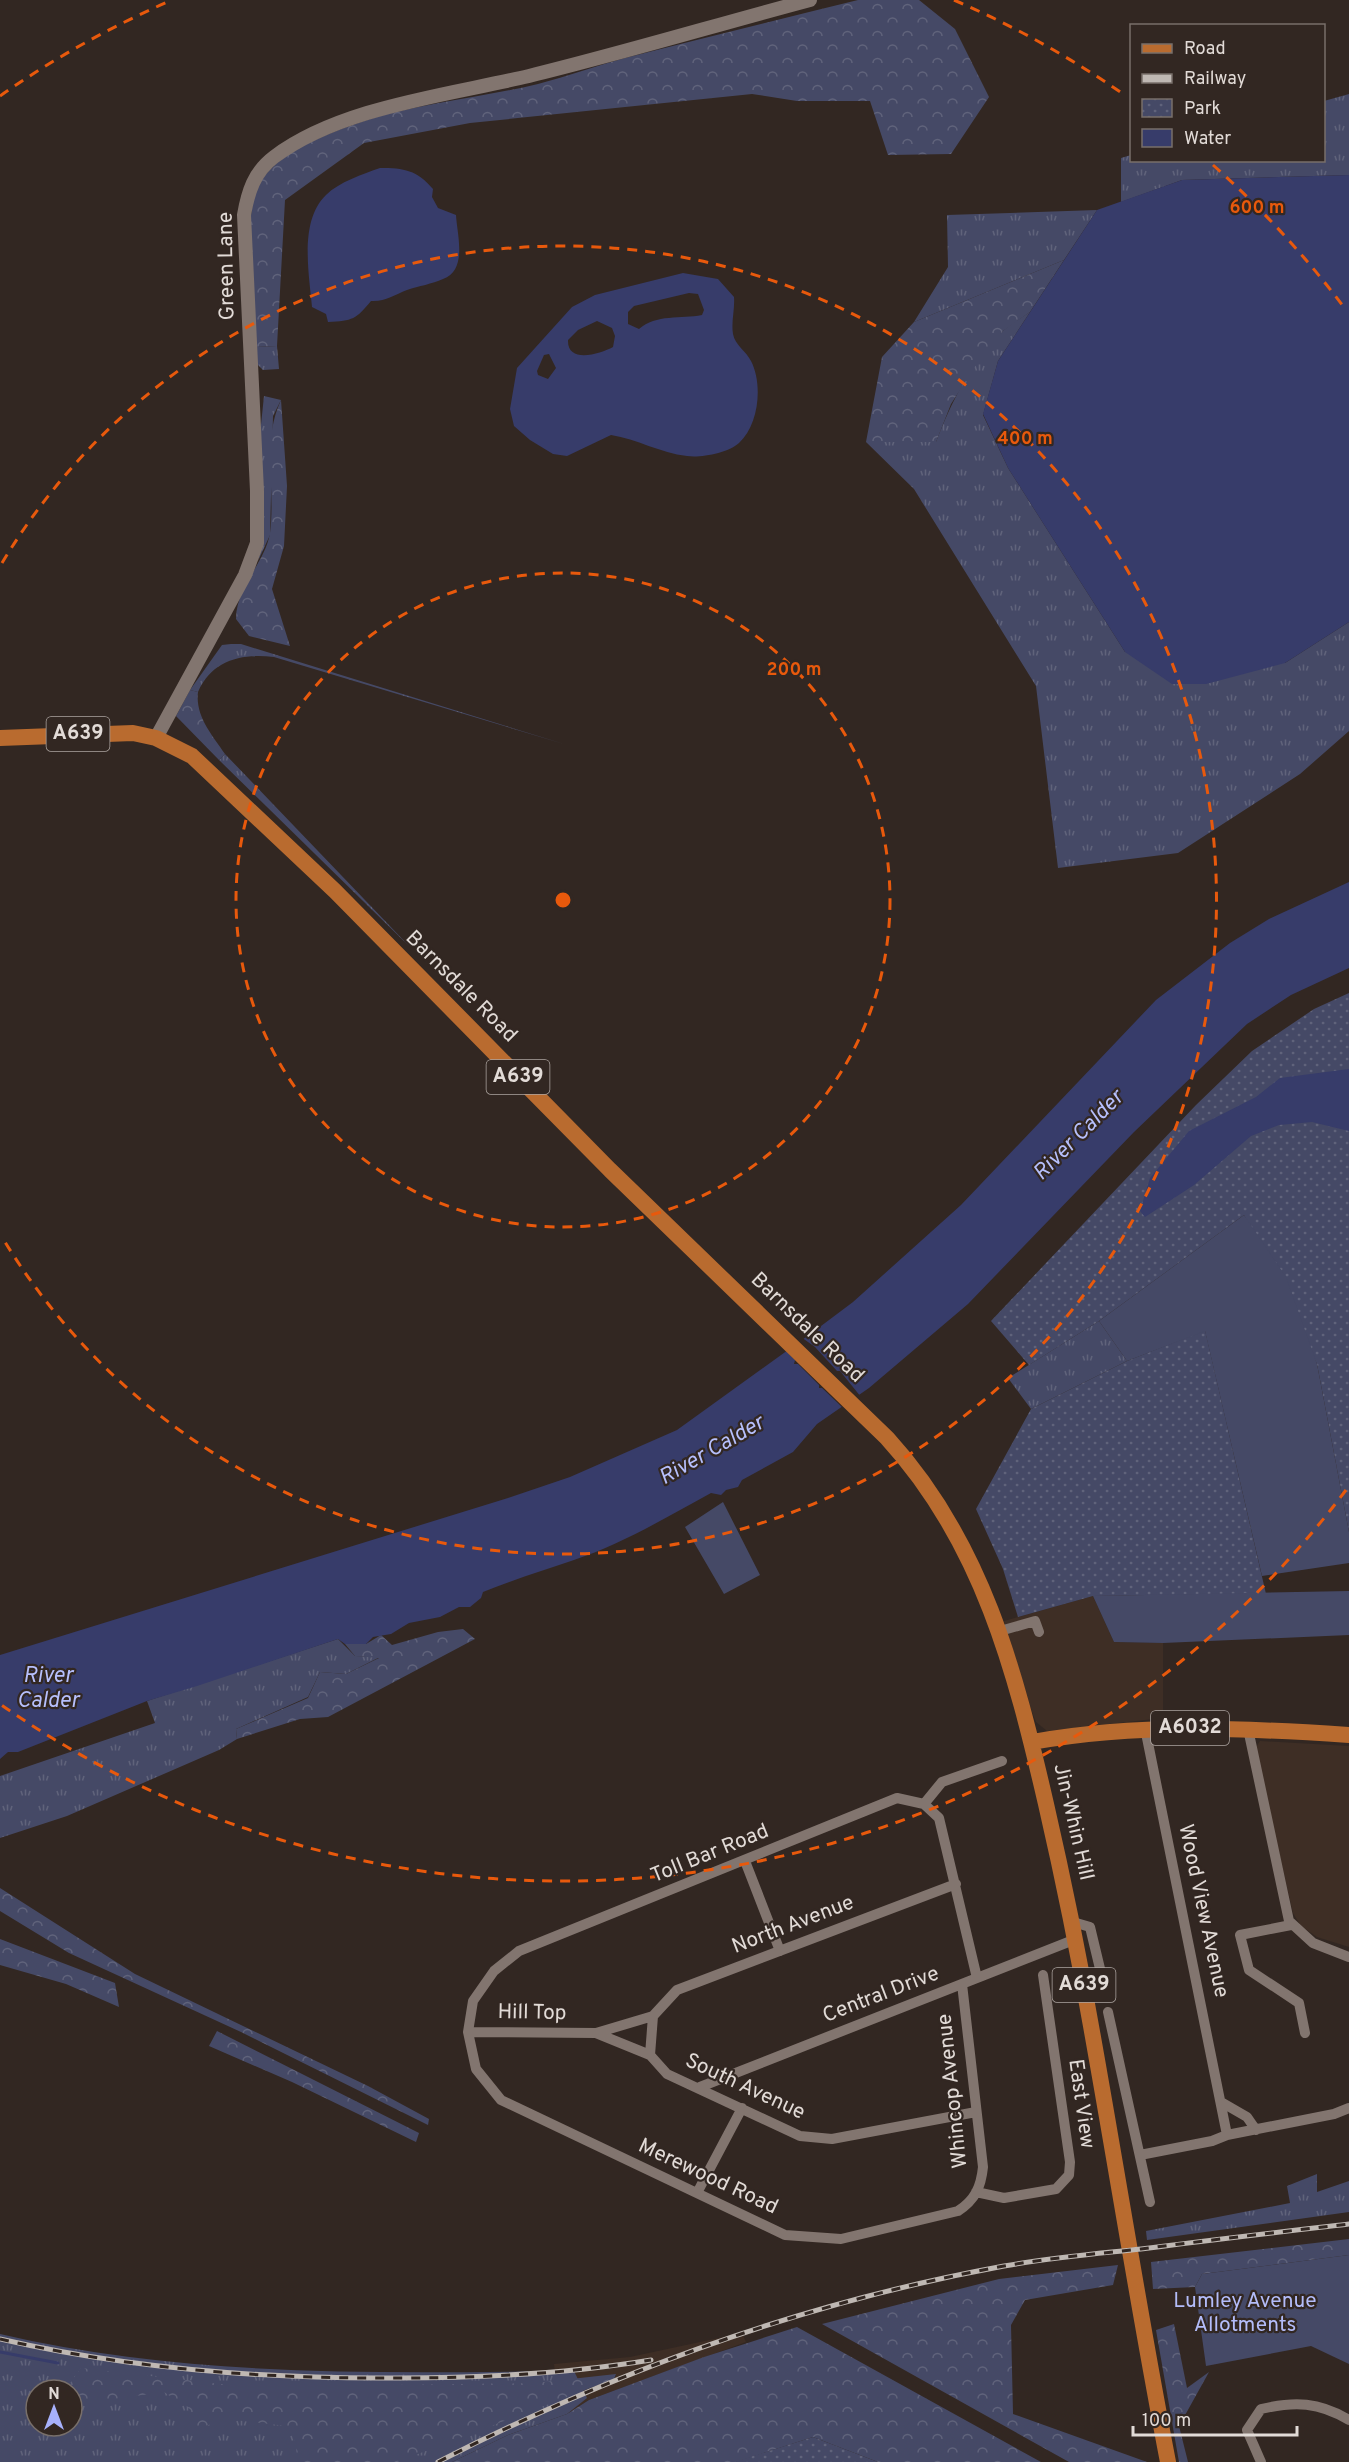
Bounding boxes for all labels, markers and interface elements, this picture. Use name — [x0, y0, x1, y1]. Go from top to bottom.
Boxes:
legend — [1130, 24, 1325, 162]
text: Road — [1184, 38, 1226, 61]
text: Railway — [1184, 68, 1246, 91]
text: Park — [1184, 98, 1221, 121]
text: Water — [1184, 128, 1231, 151]
text: 600 m — [1229, 197, 1285, 220]
street label: Green Lane — [213, 212, 241, 320]
text: 400 m — [997, 428, 1053, 451]
text: 200 m — [766, 659, 822, 682]
road number: A639 — [46, 717, 110, 751]
centre of rings — [553, 890, 573, 910]
street label: Barnsdale Road — [399, 925, 523, 1049]
road number: A639 — [486, 1060, 550, 1094]
water label: River Calder — [1028, 1084, 1131, 1187]
street label: Barnsdale Road — [744, 1267, 870, 1389]
water label: River Calder — [654, 1409, 771, 1492]
water label: River Calder — [17, 1663, 81, 1715]
road number: A6032 — [1151, 1711, 1229, 1745]
street label: Jin-Whin Hill — [1046, 1761, 1100, 1883]
street label: Toll Bar Road — [647, 1818, 773, 1890]
street label: Wood View Avenue — [1171, 1822, 1235, 2000]
street label: North Avenue — [728, 1889, 858, 1961]
street label: Central Drive — [819, 1960, 943, 2030]
road number: A639 — [1052, 1968, 1116, 2002]
street label: Hill Top — [497, 1999, 567, 2027]
street label: Whincop Avenue — [931, 2012, 975, 2170]
street label: South Avenue — [681, 2047, 809, 2127]
street label: East View — [1061, 2057, 1101, 2151]
street label: Merewood Road — [634, 2133, 782, 2221]
park label: Lumley Avenue Allotments — [1173, 2288, 1317, 2339]
north arrow — [24, 2378, 84, 2438]
text: N — [48, 2385, 60, 2405]
scale bar — [1133, 2399, 1296, 2437]
text: 100 m — [1142, 2410, 1191, 2433]

